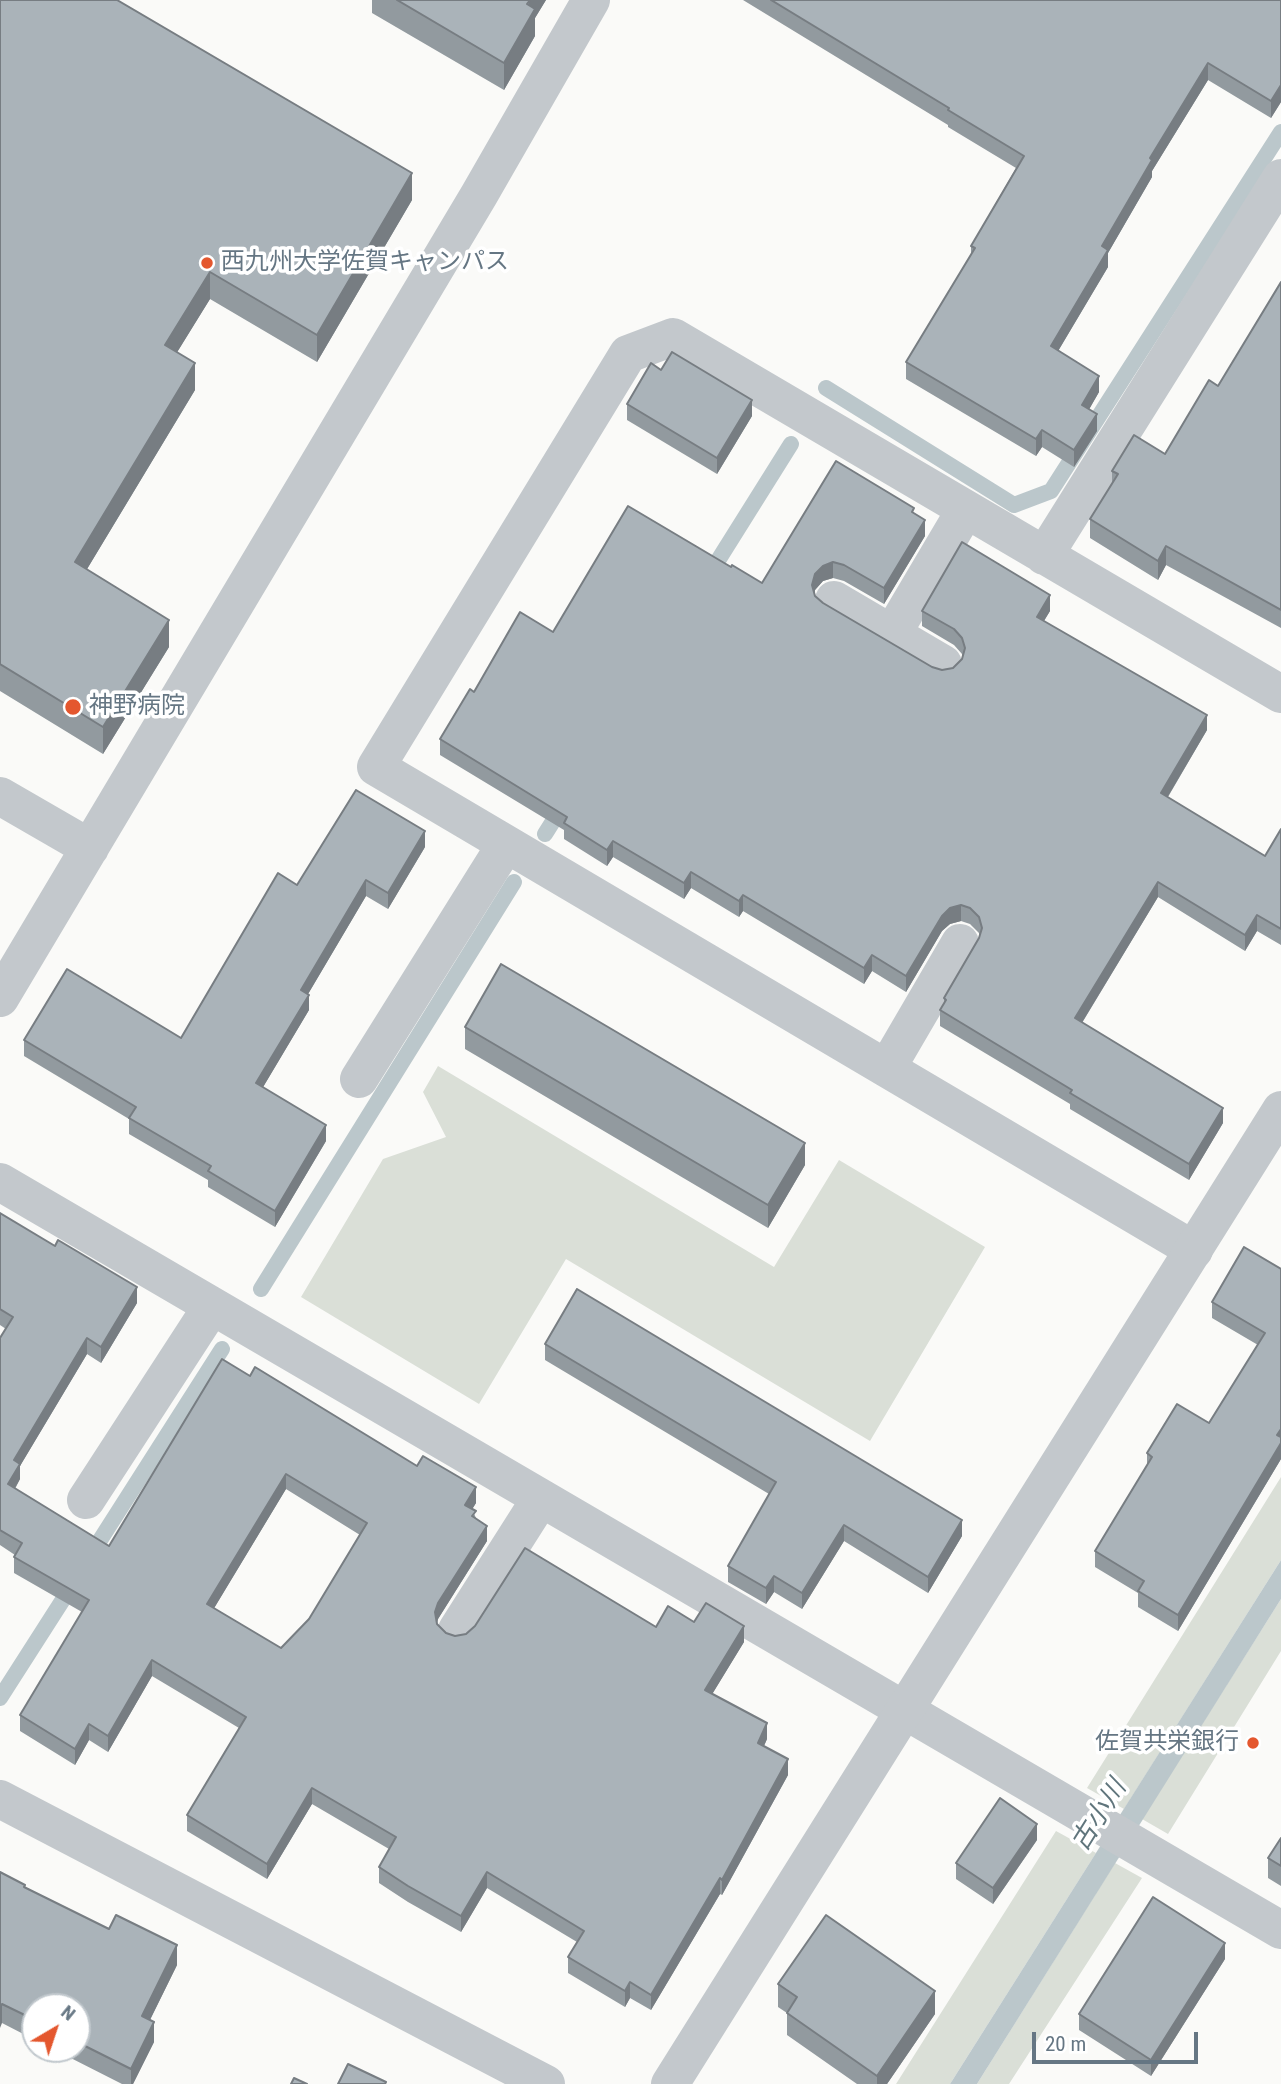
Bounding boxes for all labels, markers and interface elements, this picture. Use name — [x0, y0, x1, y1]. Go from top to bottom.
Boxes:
place label: 西九州大学佐賀キャンパス — [221, 249, 509, 277]
marker: 西九州大学佐賀キャンパス — [199, 255, 215, 271]
place label: 神野病院 — [89, 693, 185, 721]
marker: 神野病院 — [63, 697, 83, 717]
place label: 佐賀共栄銀行 — [1095, 1729, 1239, 1757]
marker: 佐賀共栄銀行 — [1245, 1735, 1261, 1751]
water label: 古小川 — [1066, 1775, 1134, 1857]
north arrow — [21, 1993, 91, 2063]
text: N — [57, 2000, 80, 2025]
scale bar — [1036, 2018, 1202, 2062]
text: 20 m — [1045, 2032, 1086, 2056]

